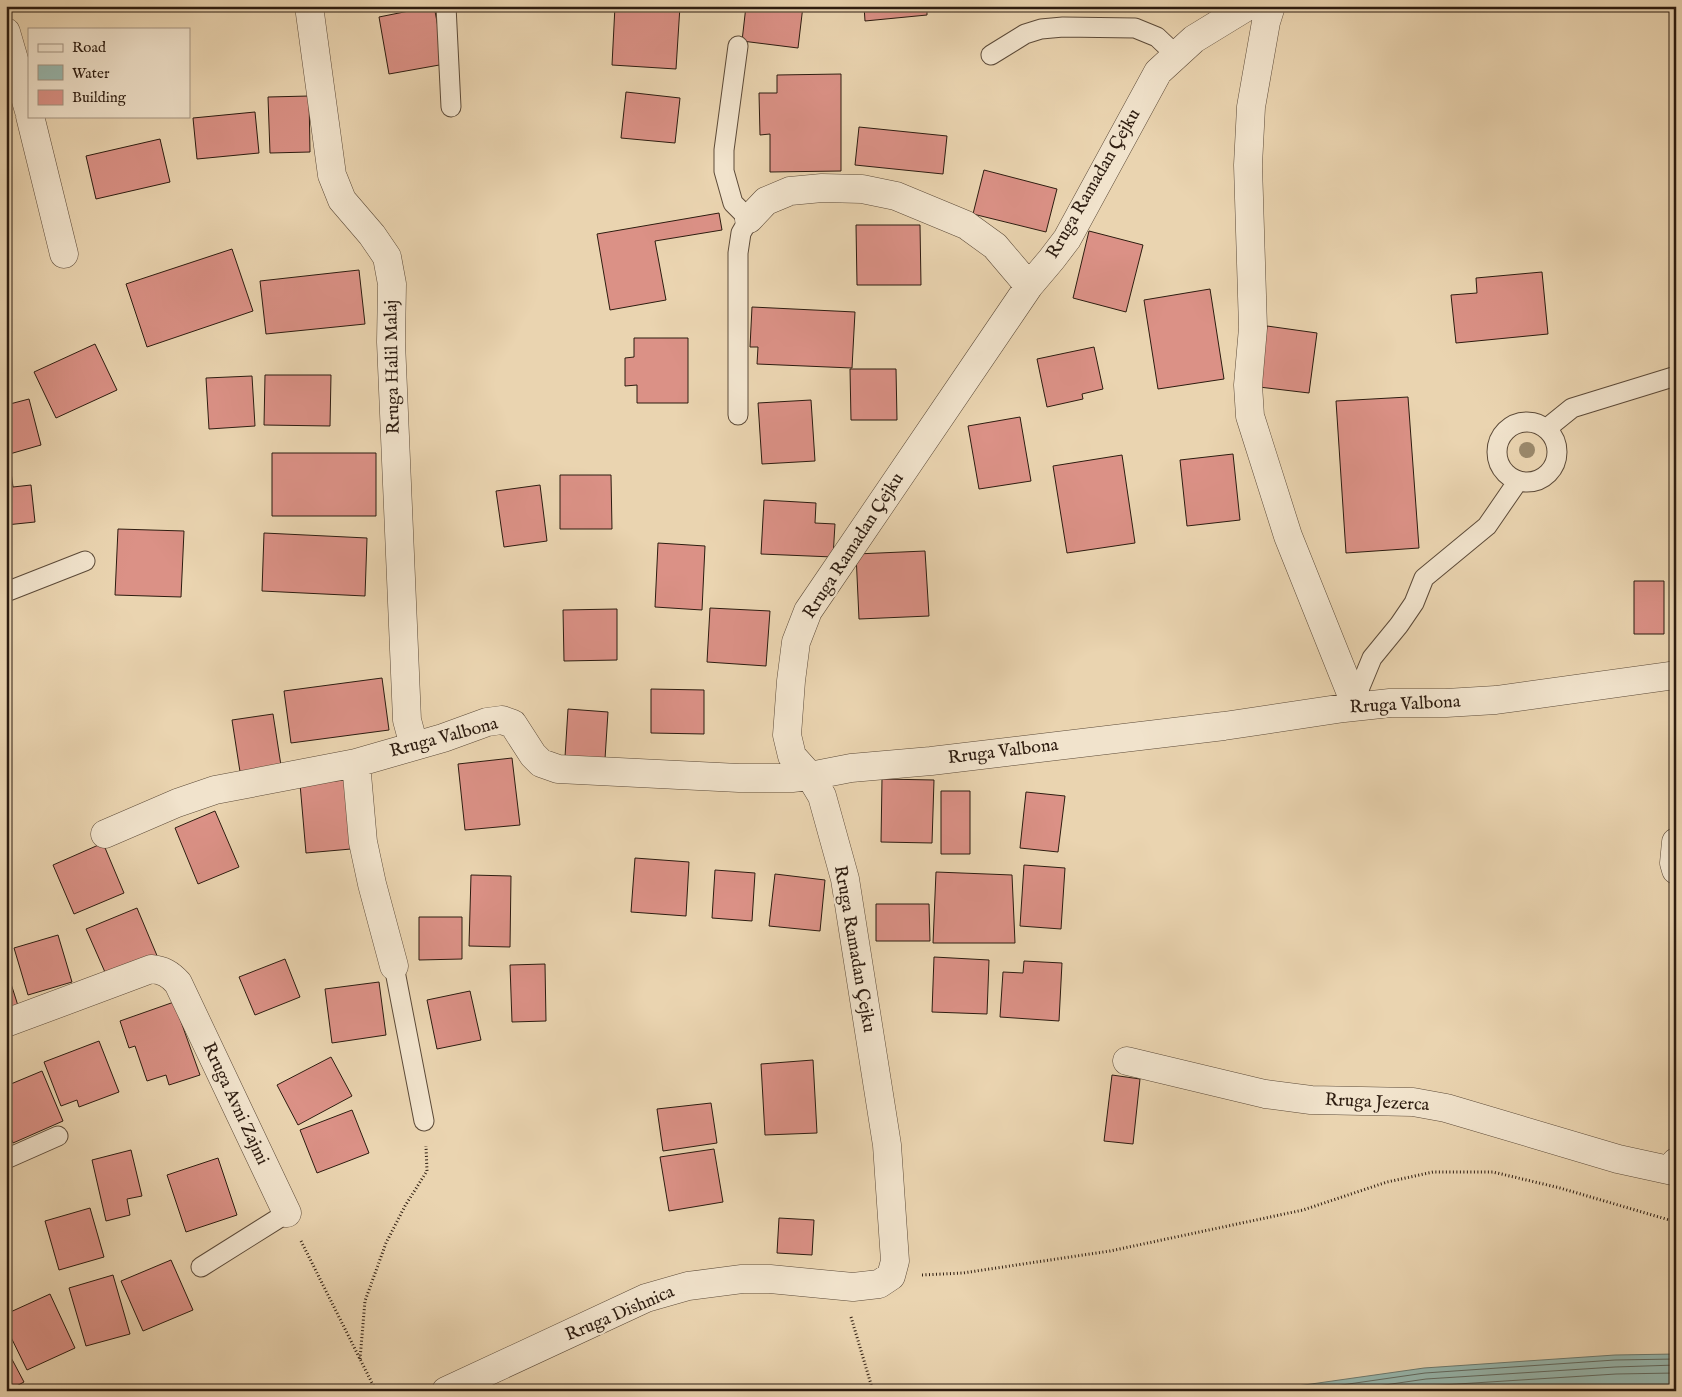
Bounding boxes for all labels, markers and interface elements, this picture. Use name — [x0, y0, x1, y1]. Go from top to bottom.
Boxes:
legend — [28, 28, 190, 118]
text: Road — [72, 38, 107, 57]
text: Water — [72, 64, 110, 83]
text: Building — [72, 88, 127, 107]
street label: Rruga Ramadan Çejku — [1042, 105, 1146, 263]
street label: Rruga Halil Malaj — [380, 300, 406, 434]
street label: Rruga Ramadan Çejku — [798, 469, 910, 623]
street label: Rruga Valbona — [1349, 691, 1461, 719]
street label: Rruga Valbona — [387, 712, 501, 763]
street label: Rruga Valbona — [947, 734, 1060, 770]
street label: Rruga Ramadan Çejku — [828, 864, 880, 1034]
street label: Rruga Avni Zajmi — [197, 1039, 274, 1169]
street label: Rruga Jezerca — [1324, 1089, 1430, 1117]
street label: Rruga Dishnica — [562, 1281, 678, 1347]

